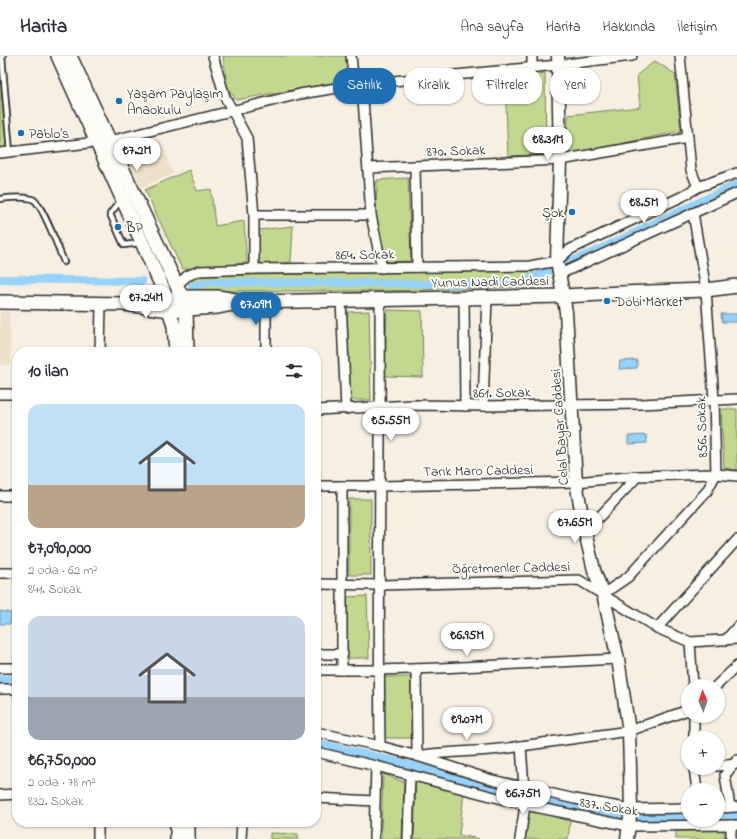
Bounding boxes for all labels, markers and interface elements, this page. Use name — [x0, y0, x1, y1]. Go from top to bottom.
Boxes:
text: Harita — [20, 14, 67, 41]
text: Ana sayfa — [461, 17, 524, 38]
text: Harita — [546, 17, 581, 38]
text: Hakkında — [603, 17, 655, 38]
text: İletişim — [677, 17, 717, 38]
chip: Satılık — [333, 68, 396, 104]
chip: Kiralık — [404, 68, 464, 104]
chip: Filtreler — [472, 68, 542, 104]
chip: Yeni — [550, 68, 600, 104]
place label: Yaşam Paylaşım Anaokulu — [127, 84, 223, 121]
marker: Yaşam Paylaşım Anaokulu — [114, 96, 124, 106]
place label: Pablo's — [29, 124, 69, 145]
pin: ₺8.31M — [515, 127, 581, 161]
marker: Pablo's — [16, 128, 26, 138]
text: ₺8.31M — [532, 130, 564, 149]
pin: ₺7.2M — [109, 138, 165, 172]
street label: 870. Sokak — [426, 140, 487, 163]
text: ₺7.2M — [123, 141, 151, 160]
pin: ₺8.5M — [616, 190, 672, 224]
text: ₺8.5M — [629, 193, 659, 212]
place label: Şok — [542, 203, 565, 224]
marker: Şok — [567, 207, 577, 217]
place label: BP — [125, 218, 143, 239]
marker: BP — [113, 222, 123, 232]
street label: 864. Sokak — [335, 244, 396, 267]
street label: Yunus Nadi Caddesi — [431, 271, 549, 294]
pin: ₺7.24M — [113, 285, 179, 319]
text: ₺7.24M — [129, 288, 163, 307]
pin: ₺7.09M — [223, 292, 289, 326]
place label: Dobi Market — [614, 292, 683, 313]
text: ₺7.09M — [240, 295, 272, 314]
marker: Dobi Market — [602, 296, 612, 306]
text: 10 ilan — [28, 359, 68, 384]
icon: filters — [283, 360, 305, 382]
street label: Celal Bayar Caddesi — [546, 368, 576, 486]
street label: 861. Sokak — [473, 382, 532, 405]
street label: 856. Sokak — [691, 395, 714, 458]
pin: ₺5.55M — [358, 408, 424, 442]
text: ₺5.55M — [371, 411, 411, 430]
icon: home — [131, 430, 203, 502]
street label: Tarık Maro Caddesi — [423, 460, 533, 483]
pin: ₺7.65M — [542, 510, 608, 544]
text: ₺7.65M — [557, 513, 593, 532]
text: ₺7,090,000 — [28, 536, 91, 561]
street label: Öğretmenler Caddesi — [452, 557, 570, 581]
text: 2 oda · 62 m² — [28, 561, 97, 580]
text: 841. Sokak — [28, 580, 81, 599]
pin: ₺6.95M — [434, 623, 500, 657]
text: ₺6.95M — [450, 626, 484, 645]
icon: home — [131, 642, 203, 714]
north arrow — [681, 679, 725, 723]
map controls — [681, 679, 725, 827]
pin: ₺9.07M — [434, 707, 500, 741]
text: ₺9.07M — [451, 710, 483, 729]
button: + — [681, 731, 725, 775]
text: ₺6,750,000 — [28, 748, 96, 773]
text: 2 oda · 78 m² — [28, 773, 96, 792]
pin: ₺6.75M — [490, 781, 556, 815]
button: − — [681, 783, 725, 827]
text: ₺6.75M — [505, 784, 541, 803]
text: 832. Sokak — [28, 792, 84, 811]
street label: 837. Sokak — [578, 793, 640, 823]

